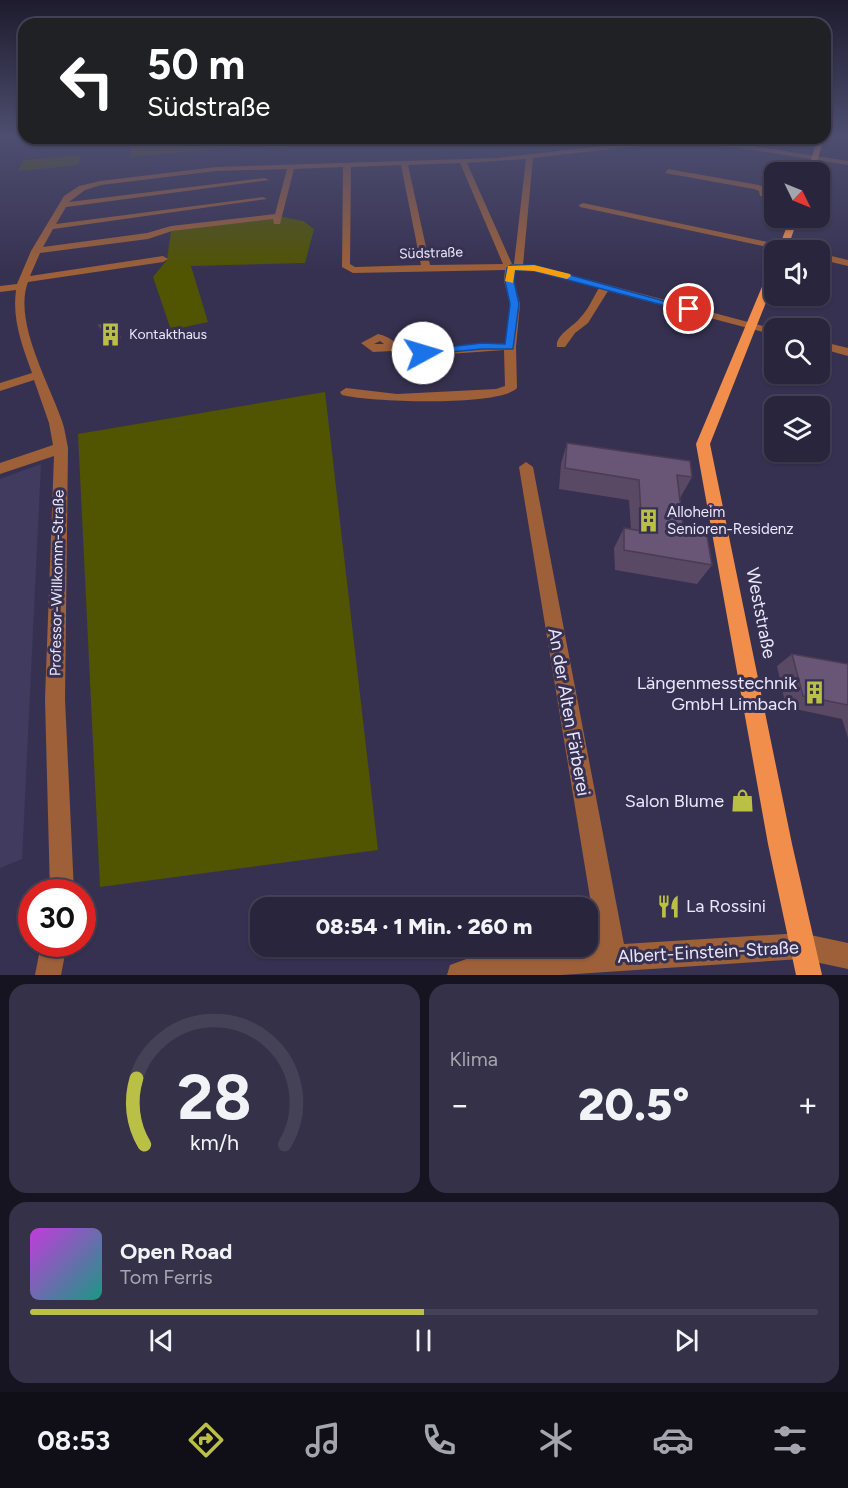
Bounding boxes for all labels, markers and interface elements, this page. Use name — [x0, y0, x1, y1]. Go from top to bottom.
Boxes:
text: 50 m — [147, 39, 245, 90]
icon: left — [48, 42, 126, 120]
text: Südstraße — [147, 90, 270, 123]
north arrow — [764, 162, 830, 228]
map controls — [764, 162, 830, 462]
button: sound — [764, 240, 830, 306]
street label: Südstraße — [399, 243, 464, 263]
pin — [663, 283, 714, 334]
icon: arrive — [672, 292, 705, 325]
button: search — [764, 318, 830, 384]
building icon: Kontakthaus — [98, 321, 124, 347]
position arrow — [391, 321, 455, 385]
place label: Kontakthaus — [129, 326, 207, 343]
button: layers — [764, 396, 830, 462]
street label: Professor-Willkomm-Straße — [46, 490, 68, 676]
place label: Alloheim Senioren-Residenz — [667, 503, 794, 538]
building icon: Alloheim Senioren-Residenz — [636, 508, 662, 534]
street label: Weststraße — [741, 566, 781, 660]
street label: An der Alten Färberei — [543, 626, 595, 798]
place label: Längenmesstechnik GmbH Limbach — [637, 672, 797, 715]
building icon: Längenmesstechnik GmbH Limbach — [802, 680, 828, 706]
shop icon: Salon Blume — [729, 788, 755, 814]
place label: Salon Blume — [625, 790, 724, 812]
speed limit sign: 30 — [18, 879, 96, 957]
restaurant icon: La Rossini — [655, 893, 681, 919]
place label: La Rossini — [686, 895, 766, 917]
text: 08:54 · 1 Min. · 260 m — [316, 913, 532, 940]
street label: Albert-Einstein-Straße — [617, 936, 799, 968]
text: Klima — [450, 1047, 498, 1071]
text: 28 — [177, 1060, 251, 1135]
text: 20.5° — [578, 1077, 689, 1131]
text: − — [450, 1085, 470, 1124]
text: + — [797, 1085, 818, 1124]
text: km/h — [190, 1131, 239, 1156]
text: Open Road — [120, 1238, 232, 1265]
text: Tom Ferris — [120, 1265, 213, 1289]
icon: previous — [145, 1324, 178, 1357]
icon: pause — [407, 1324, 440, 1357]
icon: next — [670, 1324, 703, 1357]
icon: directions — [185, 1419, 227, 1461]
icon: music — [302, 1419, 344, 1461]
icon: phone — [418, 1419, 460, 1461]
icon: climate — [535, 1419, 577, 1461]
icon: car — [652, 1419, 694, 1461]
icon: filters — [769, 1419, 811, 1461]
text: 08:53 — [37, 1424, 110, 1457]

